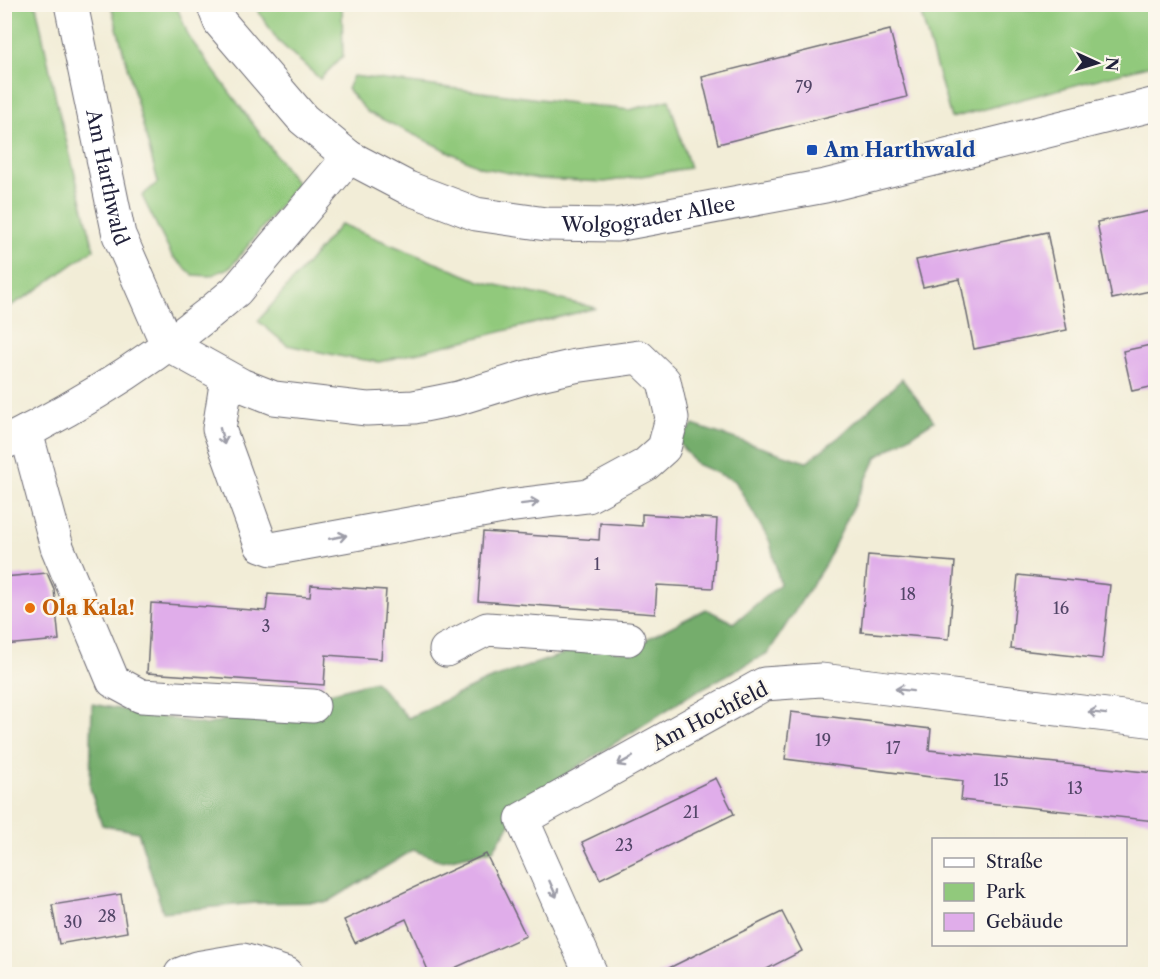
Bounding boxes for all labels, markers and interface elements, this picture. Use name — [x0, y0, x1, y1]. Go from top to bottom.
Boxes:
north arrow — [1067, 33, 1127, 93]
text: N — [1101, 56, 1122, 72]
house number: 79 — [795, 77, 813, 97]
street label: Am Harthwald — [81, 106, 134, 249]
place label: Am Harthwald — [823, 138, 976, 162]
marker: Am Harthwald — [805, 143, 819, 157]
street label: Wolgograder Allee — [560, 191, 737, 238]
one-way arrow — [217, 426, 229, 445]
one-way arrow — [519, 497, 539, 508]
one-way arrow — [327, 531, 347, 542]
house number: 1 — [594, 554, 601, 574]
house number: 18 — [900, 584, 916, 604]
place label: Ola Kala! — [42, 596, 135, 620]
house number: 16 — [1053, 598, 1069, 618]
marker: Ola Kala! — [23, 601, 37, 615]
house number: 3 — [262, 616, 270, 636]
street label: Am Hochfeld — [647, 676, 772, 756]
one-way arrow — [894, 684, 914, 695]
one-way arrow — [1088, 708, 1108, 719]
house number: 19 — [815, 730, 831, 750]
house number: 17 — [886, 738, 900, 758]
one-way arrow — [617, 755, 634, 767]
house number: 15 — [993, 770, 1009, 790]
house number: 13 — [1067, 778, 1083, 798]
house number: 21 — [683, 802, 699, 822]
house number: 23 — [615, 835, 633, 855]
legend — [932, 838, 1127, 946]
text: Straße — [986, 851, 1043, 873]
one-way arrow — [548, 880, 559, 898]
text: Park — [986, 881, 1027, 903]
house number: 28 — [98, 906, 116, 926]
text: Gebäude — [986, 911, 1063, 933]
house number: 30 — [64, 912, 82, 932]

